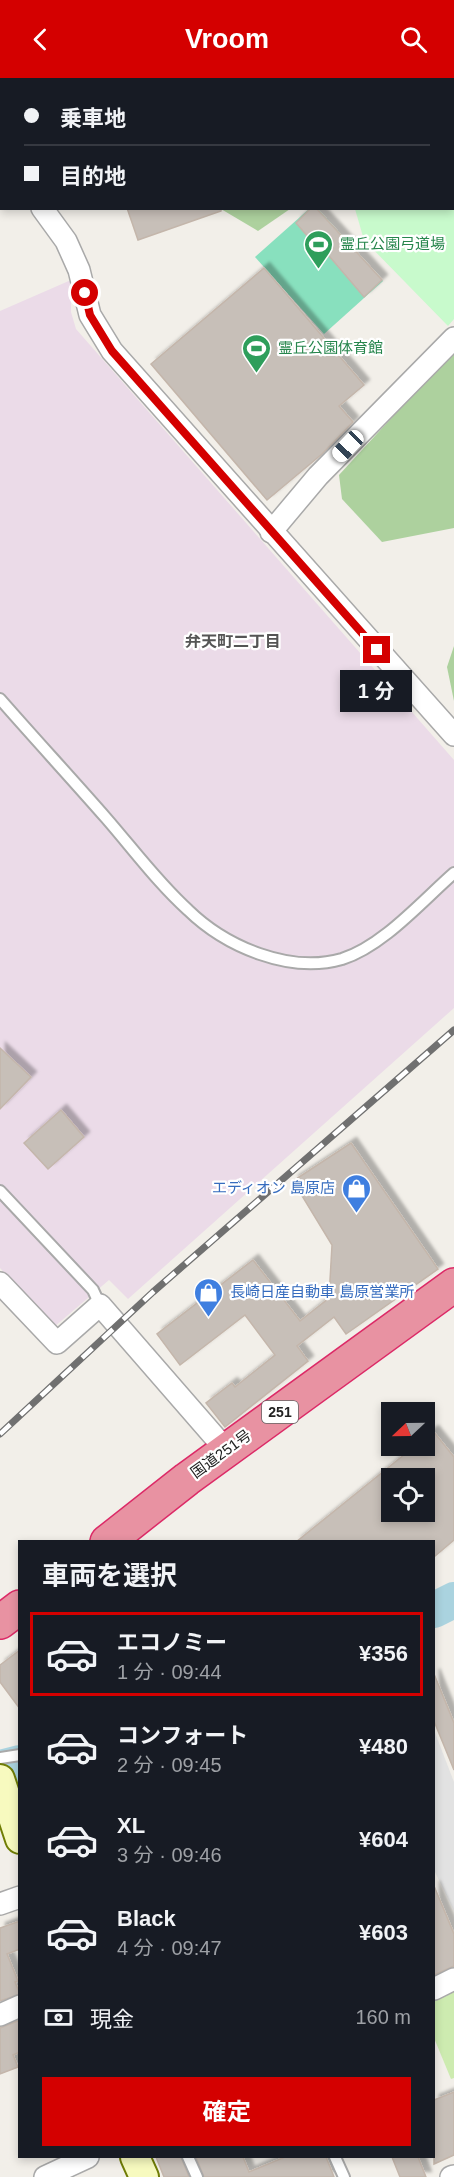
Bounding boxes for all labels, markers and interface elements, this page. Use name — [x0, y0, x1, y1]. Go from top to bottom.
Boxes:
icon: back — [24, 23, 57, 56]
icon: search — [397, 23, 430, 56]
text: Vroom — [185, 24, 269, 54]
text: 乗車地 — [60, 106, 126, 131]
text: 目的地 — [60, 164, 126, 189]
sports icon: 霊丘公園弓道場 — [303, 228, 335, 270]
place label: 霊丘公園弓道場 — [340, 235, 445, 252]
route start — [71, 279, 98, 306]
sports icon: 霊丘公園体育館 — [241, 332, 273, 374]
place label: 霊丘公園体育館 — [278, 339, 383, 356]
car — [329, 427, 367, 465]
district label: 弁天町二丁目 — [185, 633, 281, 650]
route end — [363, 636, 390, 663]
callout: 1 分 — [341, 671, 413, 713]
text: 1 分 — [358, 680, 394, 702]
shop icon: エディオン 島原店 — [340, 1172, 372, 1214]
place label: エディオン 島原店 — [212, 1179, 335, 1196]
shop icon: 長崎日産自動車 島原営業所 — [193, 1276, 225, 1318]
place label: 長崎日産自動車 島原営業所 — [230, 1283, 414, 1300]
road number: 251 — [262, 1401, 298, 1423]
north arrow — [381, 1402, 435, 1456]
map controls — [381, 1402, 435, 1522]
street label: 国道251号 — [187, 1426, 254, 1481]
button: locate — [381, 1468, 435, 1522]
text: 車両を選択 — [42, 1561, 177, 1591]
icon: car — [45, 1627, 99, 1681]
text: エコノミー — [117, 1630, 227, 1655]
text: ¥356 — [359, 1641, 408, 1666]
text: 1 分 · 09:44 — [117, 1661, 222, 1683]
icon: car — [45, 1720, 99, 1774]
text: コンフォート — [117, 1723, 248, 1748]
text: ¥480 — [359, 1734, 408, 1759]
text: 2 分 · 09:45 — [117, 1754, 222, 1776]
icon: car — [45, 1813, 99, 1867]
text: XL — [117, 1813, 145, 1838]
text: ¥604 — [359, 1827, 408, 1852]
text: 3 分 · 09:46 — [117, 1844, 222, 1866]
icon: car — [45, 1906, 99, 1960]
text: Black — [117, 1906, 176, 1931]
text: ¥603 — [359, 1920, 408, 1945]
text: 4 分 · 09:47 — [117, 1937, 222, 1959]
icon: cash — [42, 2001, 75, 2034]
text: 160 m — [355, 2006, 411, 2028]
text: 現金 — [90, 2007, 134, 2032]
button: 確定 — [42, 2077, 411, 2146]

